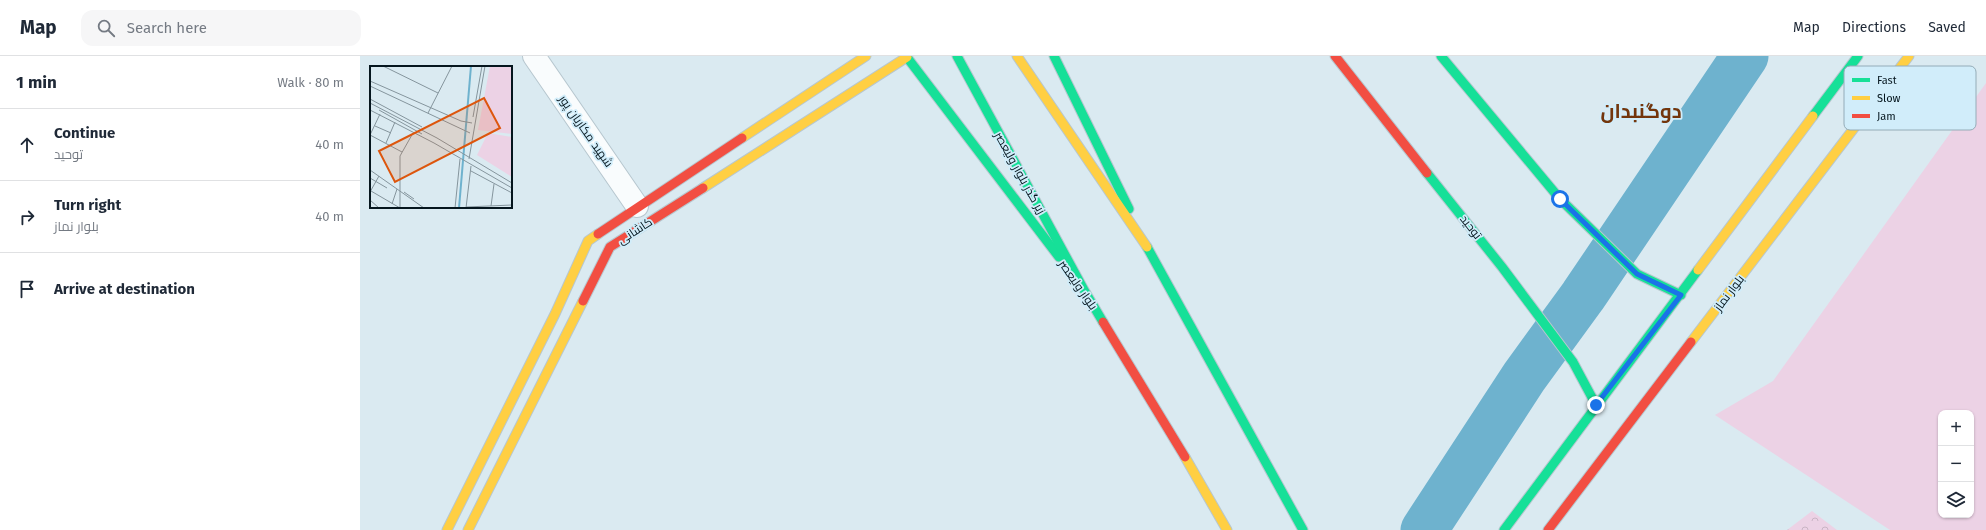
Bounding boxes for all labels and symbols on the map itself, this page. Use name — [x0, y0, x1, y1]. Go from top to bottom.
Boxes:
inset map — [370, 66, 512, 208]
legend — [1844, 66, 1976, 130]
text: Fast — [1877, 74, 1897, 87]
street label: شهید مکاریان پور — [554, 92, 616, 171]
text: Slow — [1877, 92, 1901, 105]
district label: دوگنبدان — [1600, 99, 1682, 123]
text: Jam — [1877, 110, 1896, 123]
street label: زیر گذر بلوار ولیعصر — [991, 129, 1048, 217]
route start — [1551, 190, 1569, 208]
street label: توحید — [1457, 212, 1485, 242]
street label: کاشانی — [615, 215, 655, 247]
street label: بلوار ولیعصر — [1055, 256, 1100, 313]
street label: بلوار نماز — [1710, 272, 1747, 315]
route end — [1587, 396, 1605, 414]

